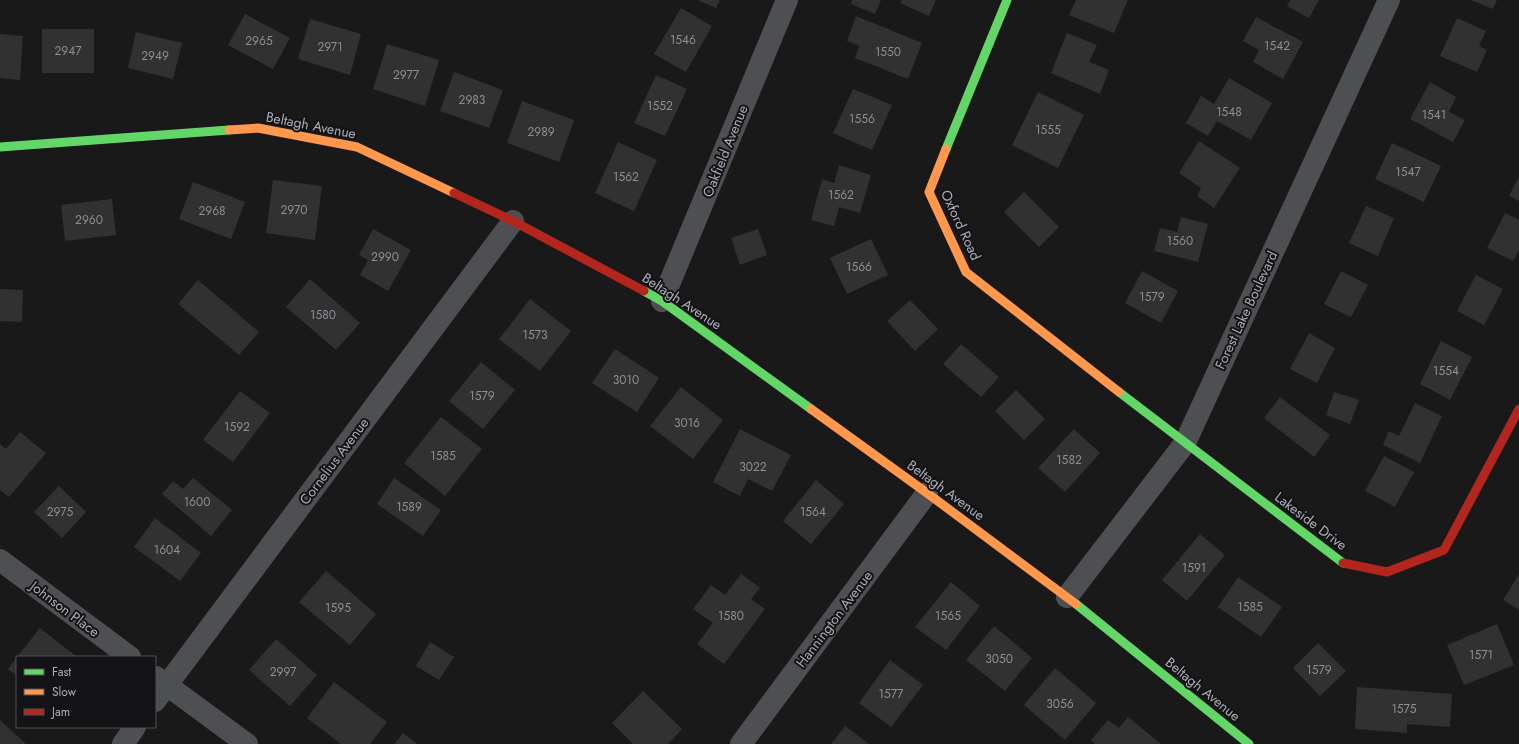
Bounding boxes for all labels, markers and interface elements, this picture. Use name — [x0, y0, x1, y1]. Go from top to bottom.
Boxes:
house number: 1546 — [670, 31, 696, 49]
house number: 2965 — [245, 32, 273, 50]
house number: 1542 — [1264, 37, 1290, 55]
house number: 2971 — [317, 38, 343, 56]
house number: 2947 — [54, 42, 82, 60]
house number: 1550 — [875, 43, 901, 61]
house number: 2949 — [141, 47, 169, 65]
house number: 2977 — [393, 66, 420, 84]
house number: 2983 — [459, 91, 486, 109]
house number: 1552 — [647, 97, 673, 115]
street label: Oakfield Avenue — [697, 102, 753, 200]
house number: 1548 — [1216, 103, 1242, 121]
street label: Beltagh Avenue — [264, 106, 358, 144]
house number: 1541 — [1422, 106, 1446, 124]
house number: 1556 — [849, 110, 875, 128]
house number: 1555 — [1035, 121, 1061, 139]
house number: 2989 — [527, 123, 555, 141]
house number: 1547 — [1395, 163, 1421, 181]
house number: 1562 — [613, 168, 639, 186]
house number: 1562 — [828, 186, 854, 204]
street label: Oxford Road — [936, 186, 986, 264]
house number: 2970 — [281, 201, 307, 219]
house number: 2968 — [198, 202, 226, 220]
house number: 2960 — [75, 211, 103, 229]
house number: 1560 — [1167, 232, 1193, 250]
house number: 2990 — [371, 248, 399, 266]
street label: Forest Lake Boulevard — [1210, 248, 1282, 372]
house number: 1566 — [846, 258, 872, 276]
street label: Beltagh Avenue — [638, 268, 726, 334]
house number: 1579 — [1139, 288, 1165, 306]
house number: 1580 — [310, 306, 336, 324]
house number: 1573 — [522, 326, 548, 344]
house number: 1554 — [1433, 362, 1459, 380]
house number: 3010 — [613, 371, 639, 389]
house number: 1579 — [469, 387, 495, 405]
street label: Cornelius Avenue — [295, 413, 373, 509]
house number: 3016 — [674, 414, 700, 432]
house number: 1592 — [224, 418, 250, 436]
house number: 1585 — [430, 447, 456, 465]
house number: 1582 — [1056, 451, 1082, 469]
street label: Beltagh Avenue — [903, 455, 989, 525]
house number: 3022 — [739, 458, 767, 476]
street label: Lakeside Drive — [1271, 487, 1351, 555]
house number: 1600 — [184, 493, 210, 511]
house number: 1589 — [396, 498, 422, 516]
house number: 2975 — [47, 503, 73, 521]
house number: 1564 — [800, 503, 826, 521]
house number: 1604 — [154, 541, 180, 559]
house number: 1591 — [1182, 559, 1206, 577]
street label: Hannington Avenue — [791, 566, 877, 672]
street label: Johnson Place — [25, 575, 104, 642]
house number: 1585 — [1237, 598, 1263, 616]
house number: 1595 — [325, 599, 351, 617]
house number: 1580 — [718, 607, 744, 625]
house number: 1565 — [935, 607, 961, 625]
house number: 1571 — [1469, 646, 1493, 664]
house number: 3050 — [985, 650, 1013, 668]
street label: Beltagh Avenue — [1161, 652, 1245, 726]
legend — [16, 656, 156, 728]
house number: 1579 — [1306, 661, 1332, 679]
text: Fast — [52, 663, 71, 681]
house number: 2997 — [270, 663, 297, 681]
text: Slow — [52, 683, 77, 701]
house number: 1577 — [879, 685, 904, 703]
house number: 3056 — [1046, 695, 1074, 713]
house number: 1575 — [1391, 700, 1417, 718]
text: Jam — [50, 703, 70, 721]

